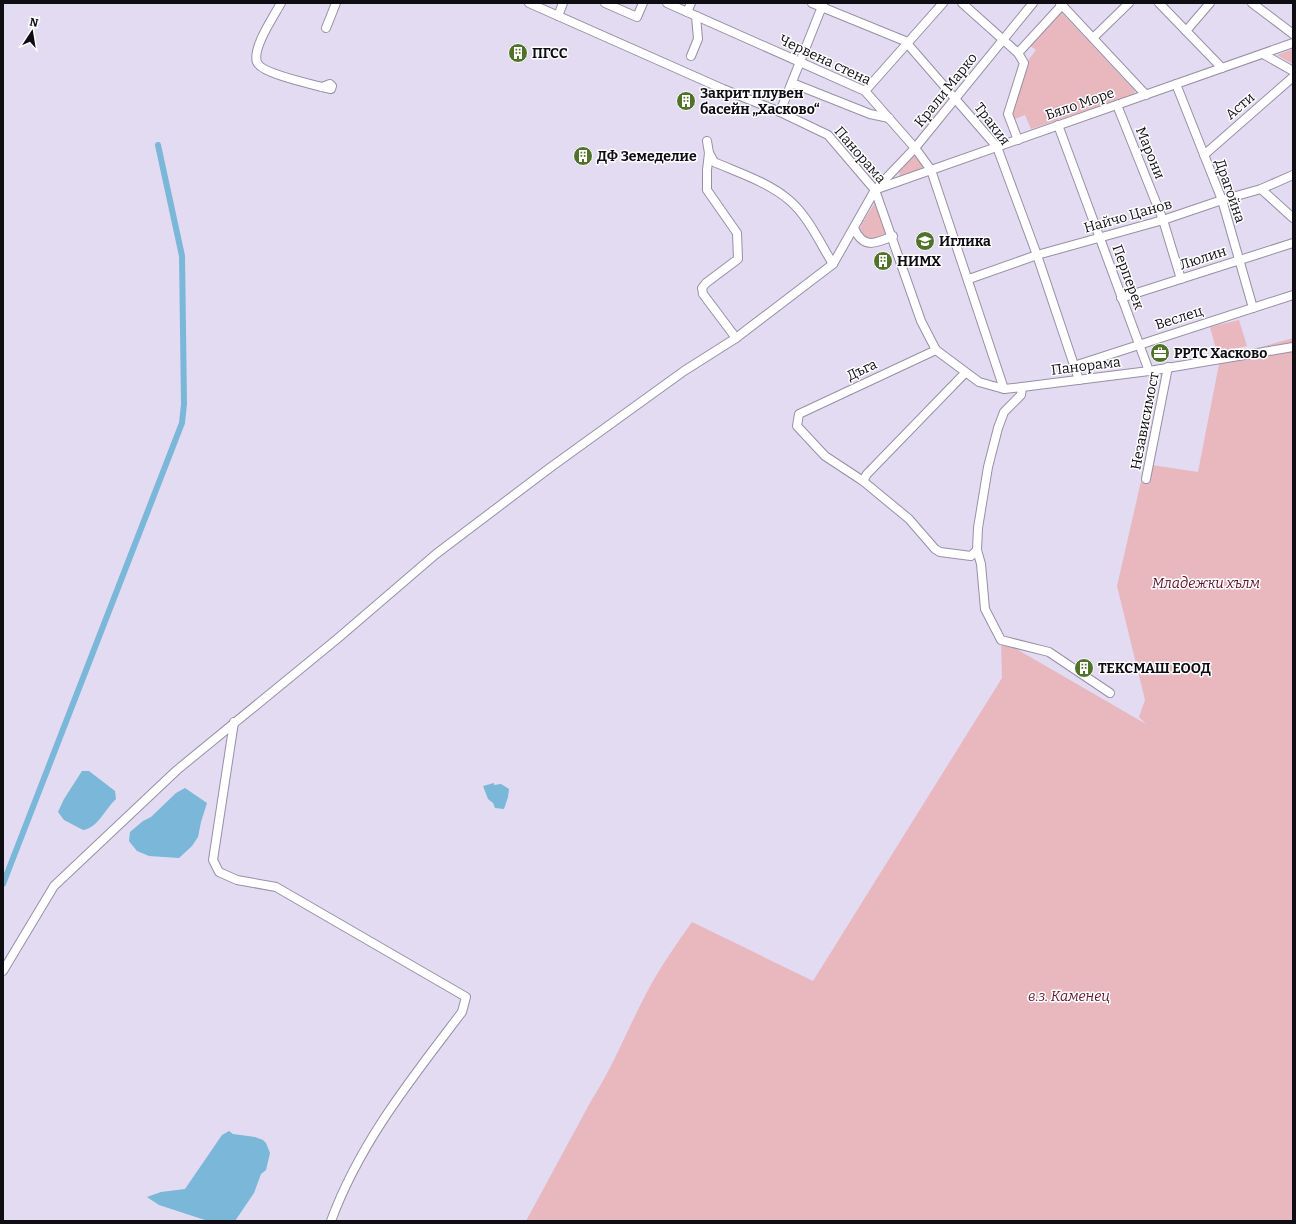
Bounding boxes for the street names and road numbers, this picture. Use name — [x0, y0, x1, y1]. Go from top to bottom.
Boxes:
street label: Червена стена — [776, 31, 874, 89]
street label: Крали Марко — [911, 50, 981, 130]
street label: Бяло Море — [1043, 84, 1117, 124]
street label: Асти — [1222, 89, 1258, 123]
street label: Тракия — [971, 99, 1014, 149]
street label: Панорама — [831, 123, 890, 187]
street label: Марони — [1132, 124, 1168, 182]
street label: Драгойна — [1211, 157, 1249, 225]
street label: Найчо Цанов — [1082, 195, 1174, 237]
street label: Перперек — [1108, 242, 1148, 312]
street label: Люлин — [1178, 242, 1228, 274]
street label: Веслец — [1153, 302, 1205, 334]
street label: Панорама — [1050, 353, 1122, 379]
street label: Дъга — [844, 356, 880, 384]
street label: Независимост — [1127, 371, 1163, 471]

